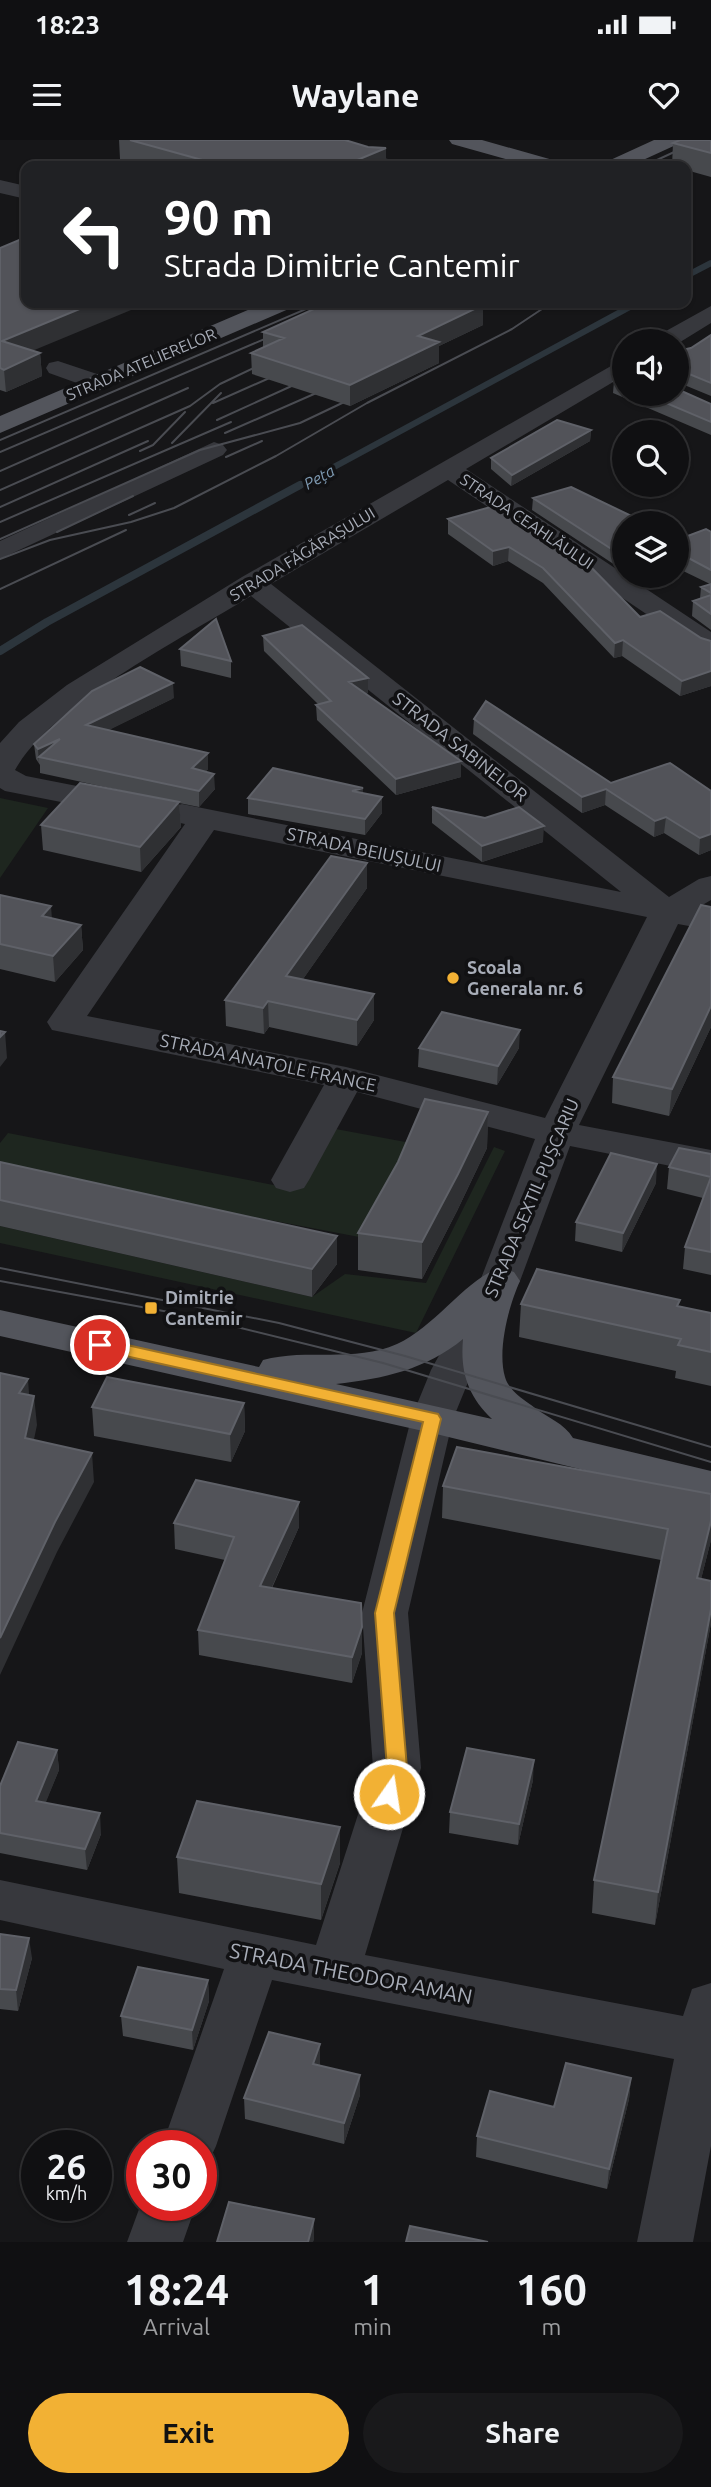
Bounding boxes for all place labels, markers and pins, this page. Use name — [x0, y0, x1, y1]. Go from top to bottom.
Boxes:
place label: Scoala Generala nr. 6 — [467, 957, 583, 998]
marker: Scoala Generala nr. 6 — [445, 970, 461, 986]
place label: Dimitrie Cantemir — [165, 1287, 243, 1328]
marker: Dimitrie Cantemir — [143, 1300, 159, 1316]
pin — [70, 1315, 130, 1375]

